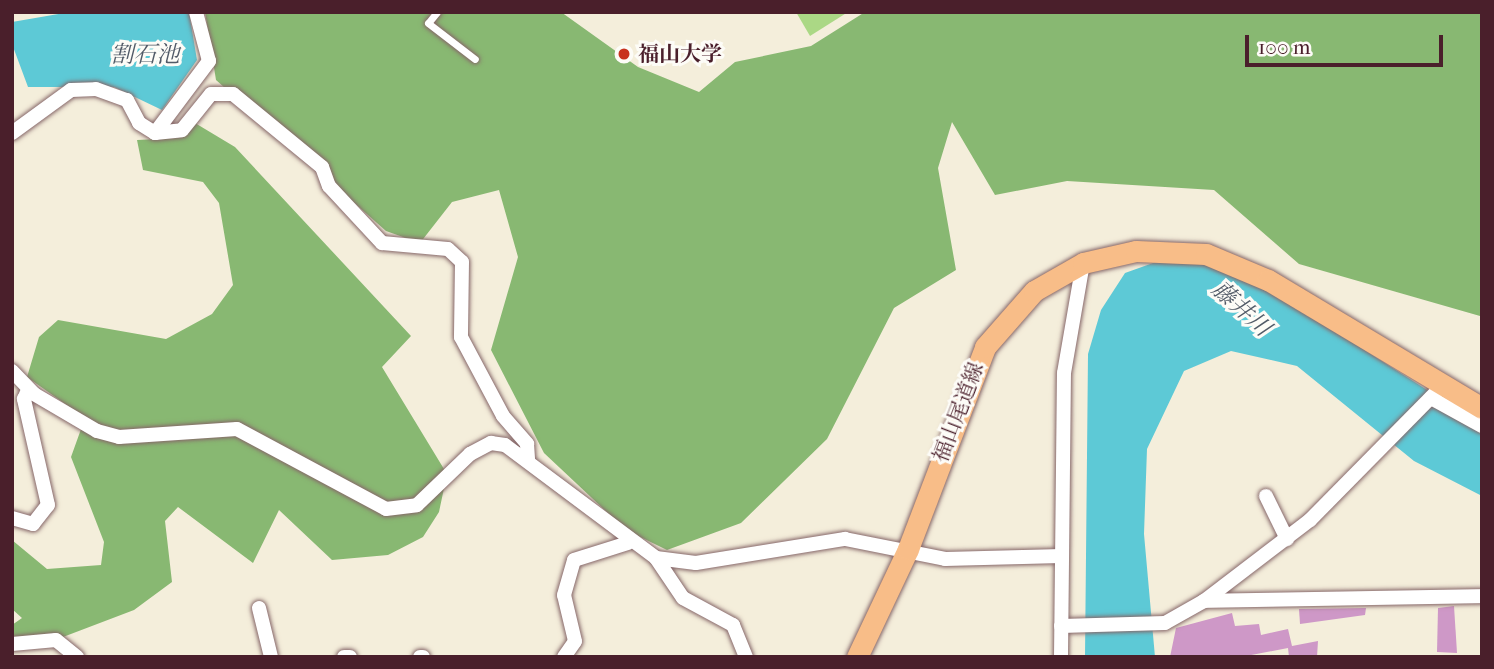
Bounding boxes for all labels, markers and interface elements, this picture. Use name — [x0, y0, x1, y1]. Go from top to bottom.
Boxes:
scale bar — [1249, 21, 1447, 65]
text: 100 m — [1258, 35, 1311, 59]
water label: 割石池 — [111, 41, 179, 69]
place label: 福山大学 — [638, 41, 722, 67]
marker: 福山大学 — [616, 46, 632, 62]
water label: 藤井川 — [1206, 276, 1276, 342]
street label: 福山尾道線 — [927, 358, 989, 466]

